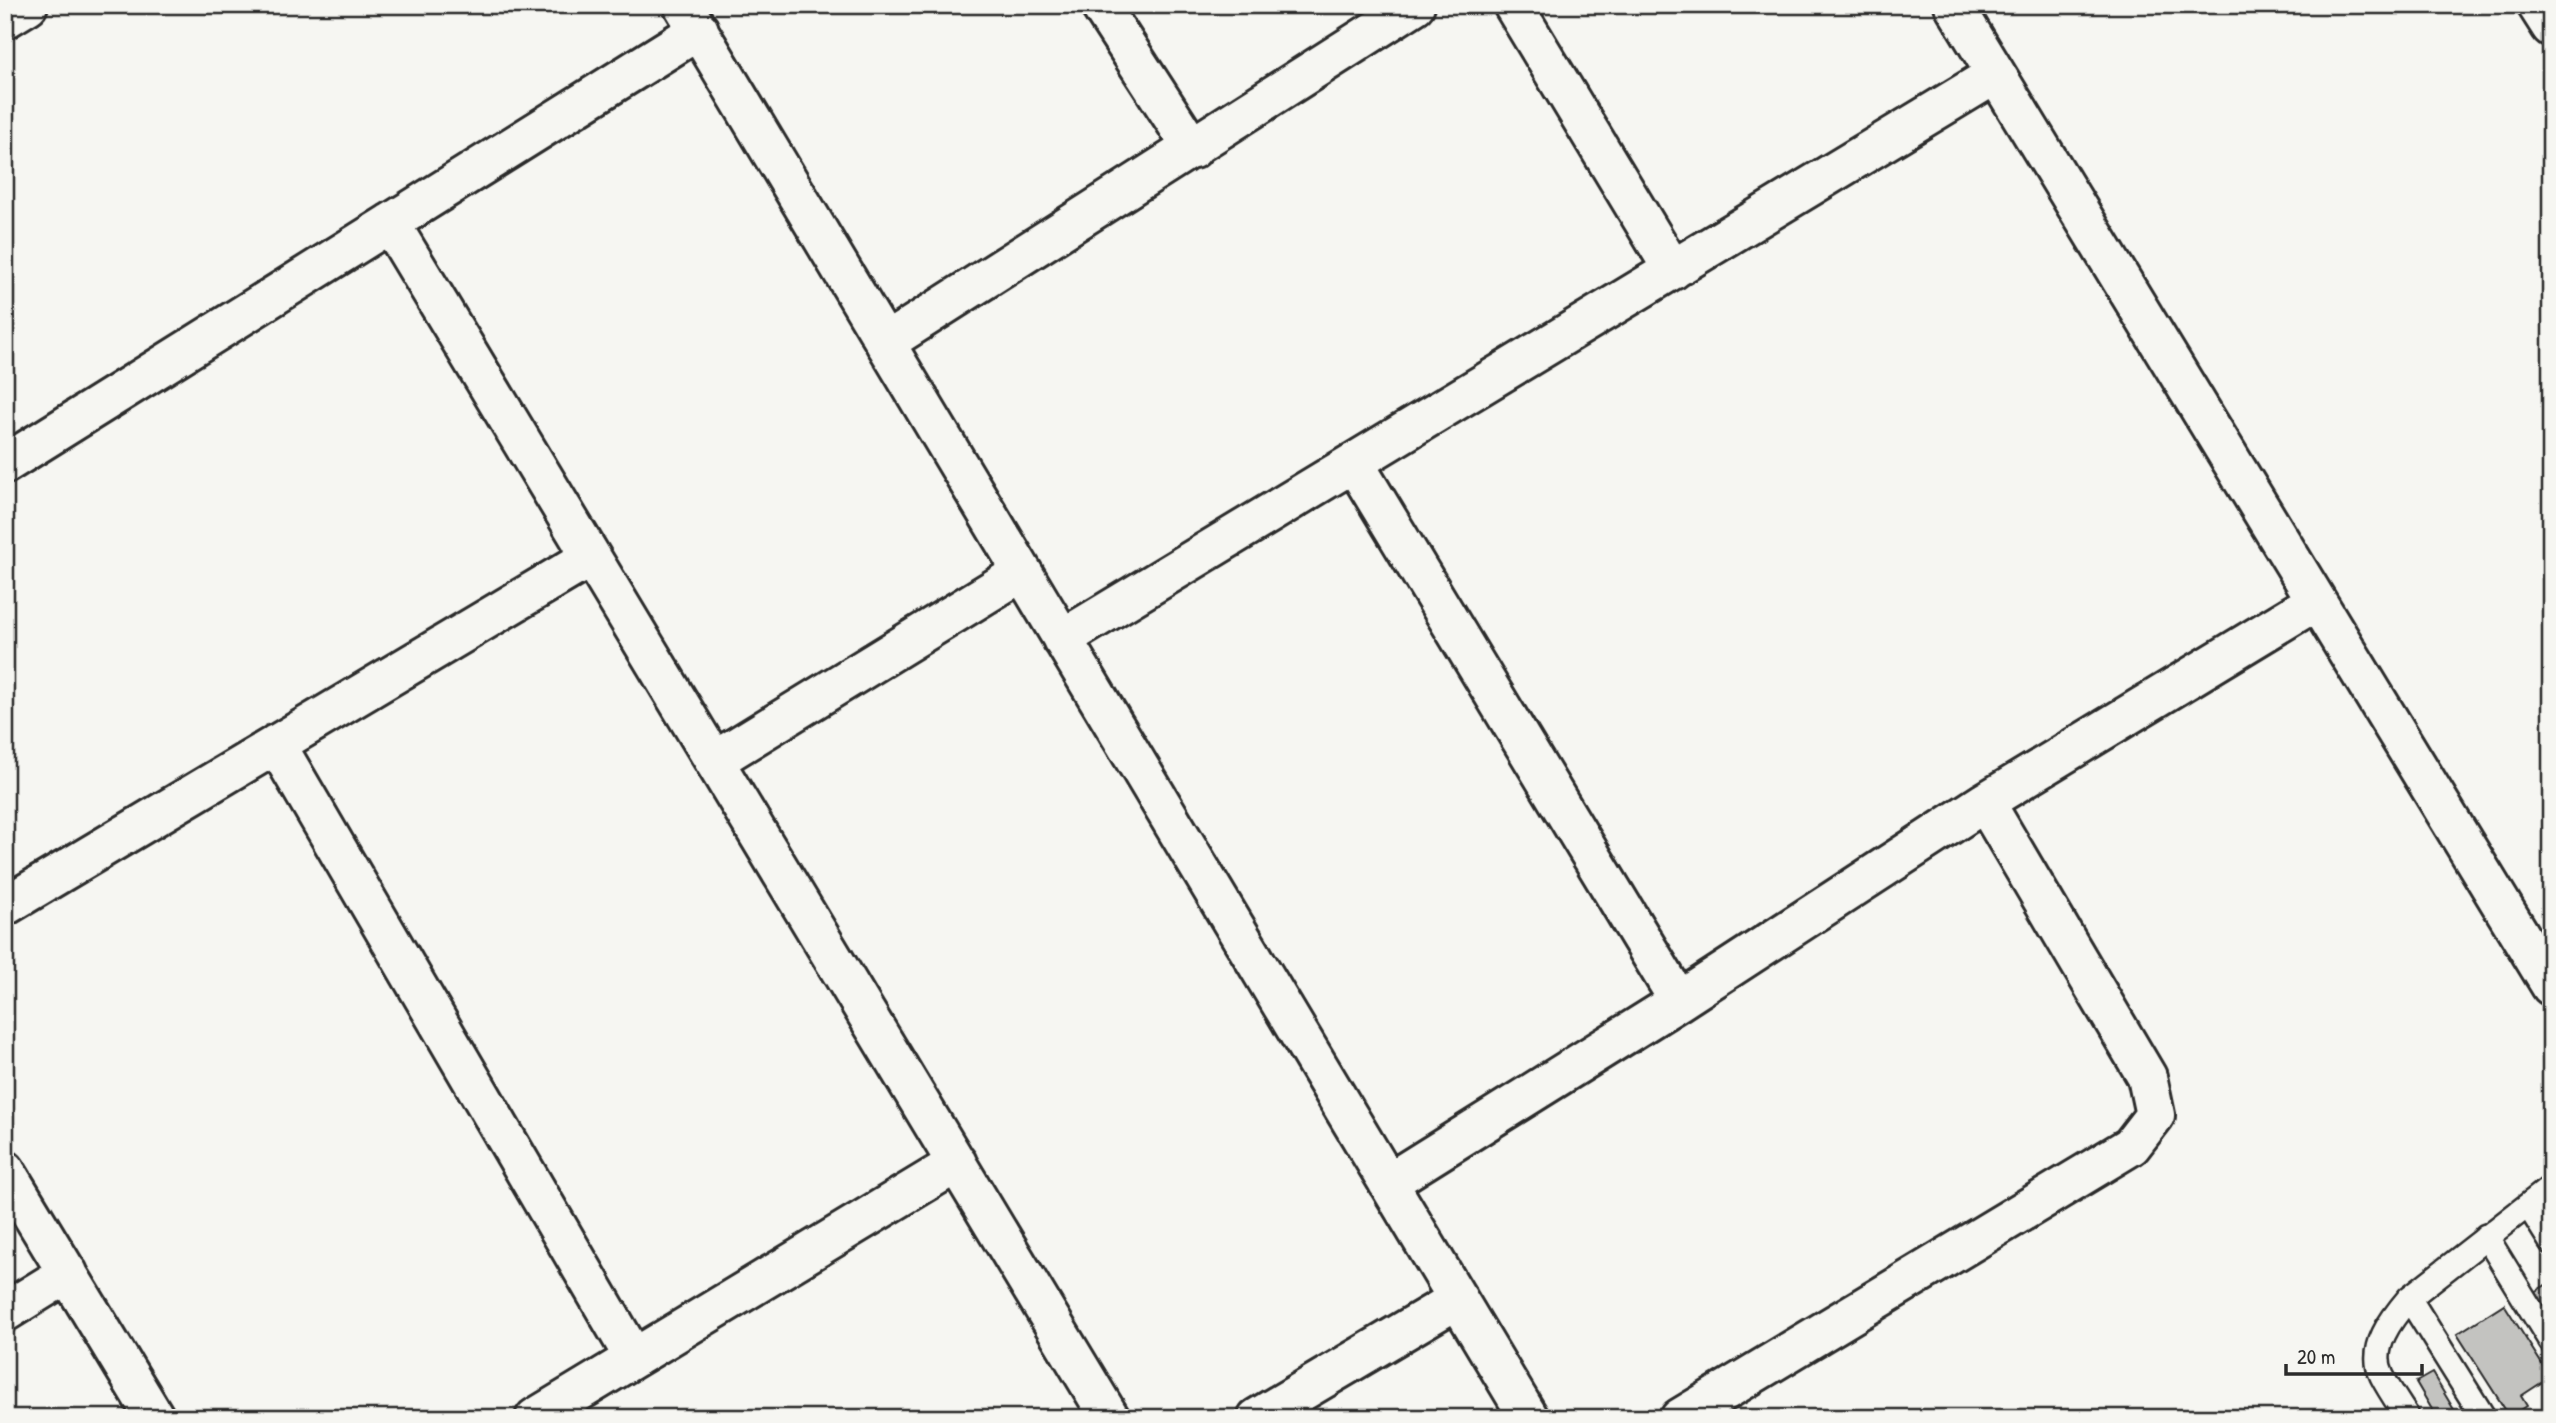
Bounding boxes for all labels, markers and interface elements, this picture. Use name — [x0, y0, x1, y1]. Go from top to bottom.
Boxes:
scale bar — [2286, 1332, 2423, 1376]
text: 20 m — [2297, 1342, 2335, 1371]

